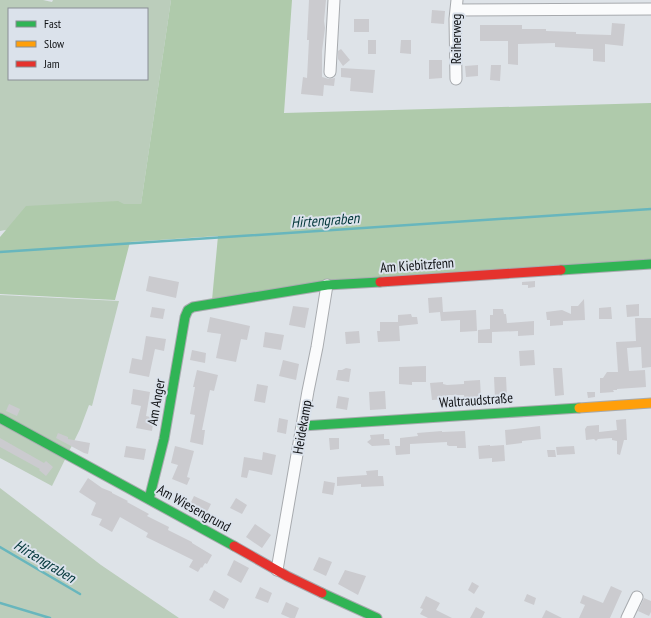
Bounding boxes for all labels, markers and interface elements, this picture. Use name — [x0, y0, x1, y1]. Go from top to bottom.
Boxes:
legend — [8, 8, 148, 80]
street label: Reiherweg — [447, 14, 465, 64]
text: Fast — [44, 16, 62, 31]
text: Slow — [44, 36, 65, 51]
text: Jam — [43, 56, 60, 71]
water label: Hirtengraben — [290, 208, 361, 232]
street label: Am Kiebitzfenn — [379, 253, 455, 277]
street label: Am Anger — [143, 377, 169, 427]
street label: Waltraudstraße — [439, 388, 514, 412]
street label: Heidekamp — [288, 399, 316, 455]
street label: Am Wiesengrund — [154, 480, 234, 536]
water label: Hirtengraben — [11, 535, 80, 587]

